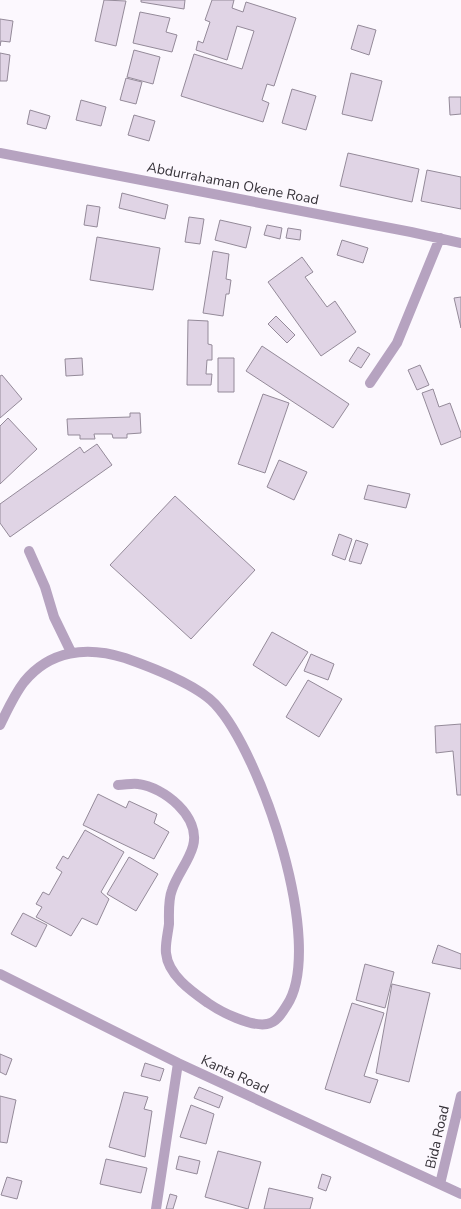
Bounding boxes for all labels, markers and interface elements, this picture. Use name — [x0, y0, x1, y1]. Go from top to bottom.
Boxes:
street label: Abdurrahaman Okene Road — [145, 158, 320, 209]
street label: Kanta Road — [198, 1050, 272, 1098]
street label: Bida Road — [421, 1104, 454, 1171]

